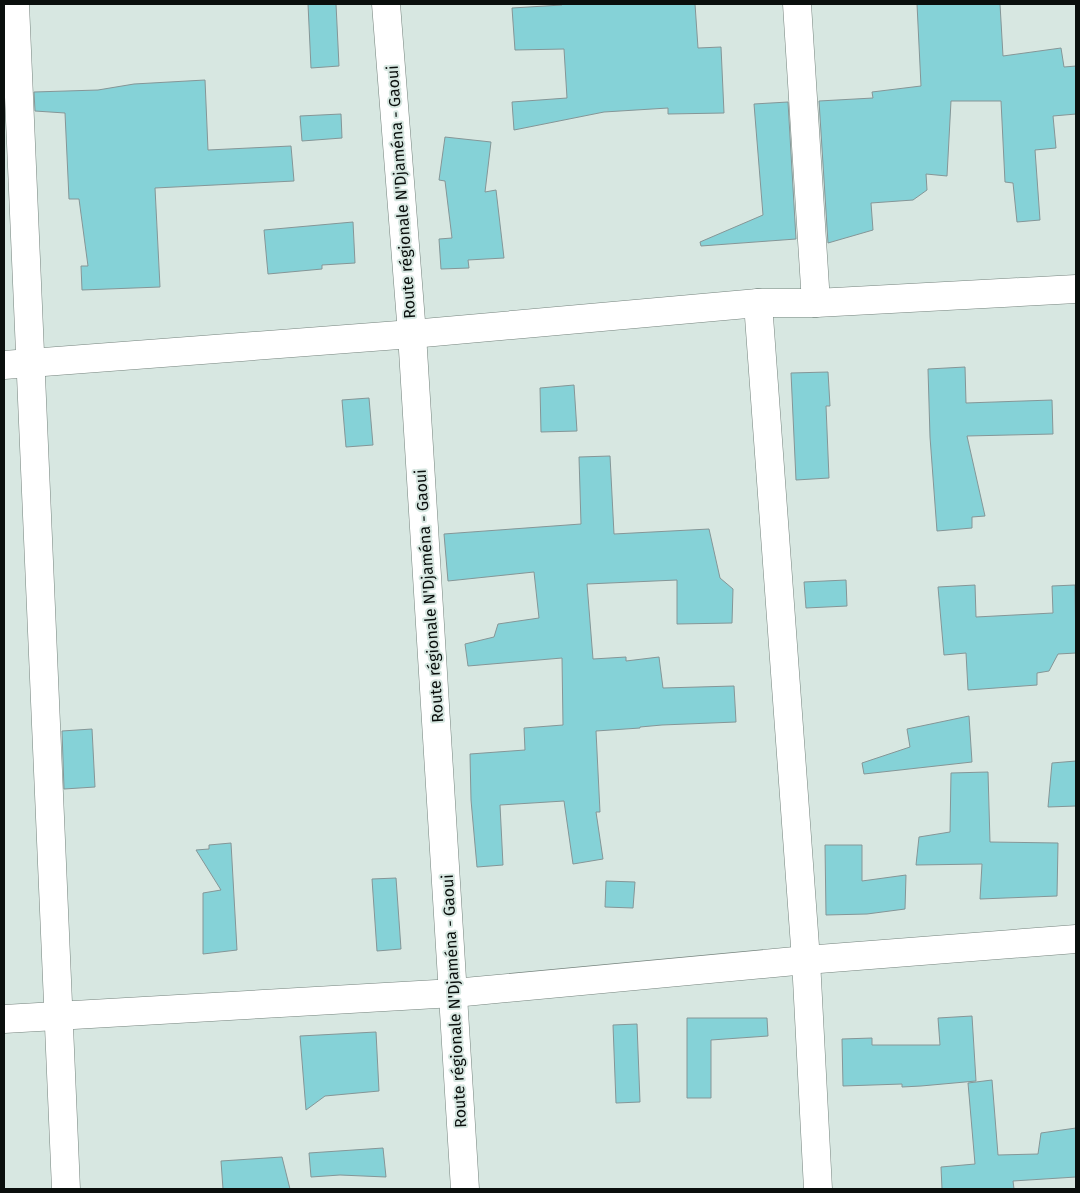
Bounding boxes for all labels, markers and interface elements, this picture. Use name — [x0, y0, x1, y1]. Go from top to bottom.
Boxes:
street label: Route régionale N'Djaména - Gaoui — [383, 65, 419, 319]
street label: Route régionale N'Djaména - Gaoui — [411, 469, 447, 723]
street label: Route régionale N'Djaména - Gaoui — [438, 874, 470, 1128]

